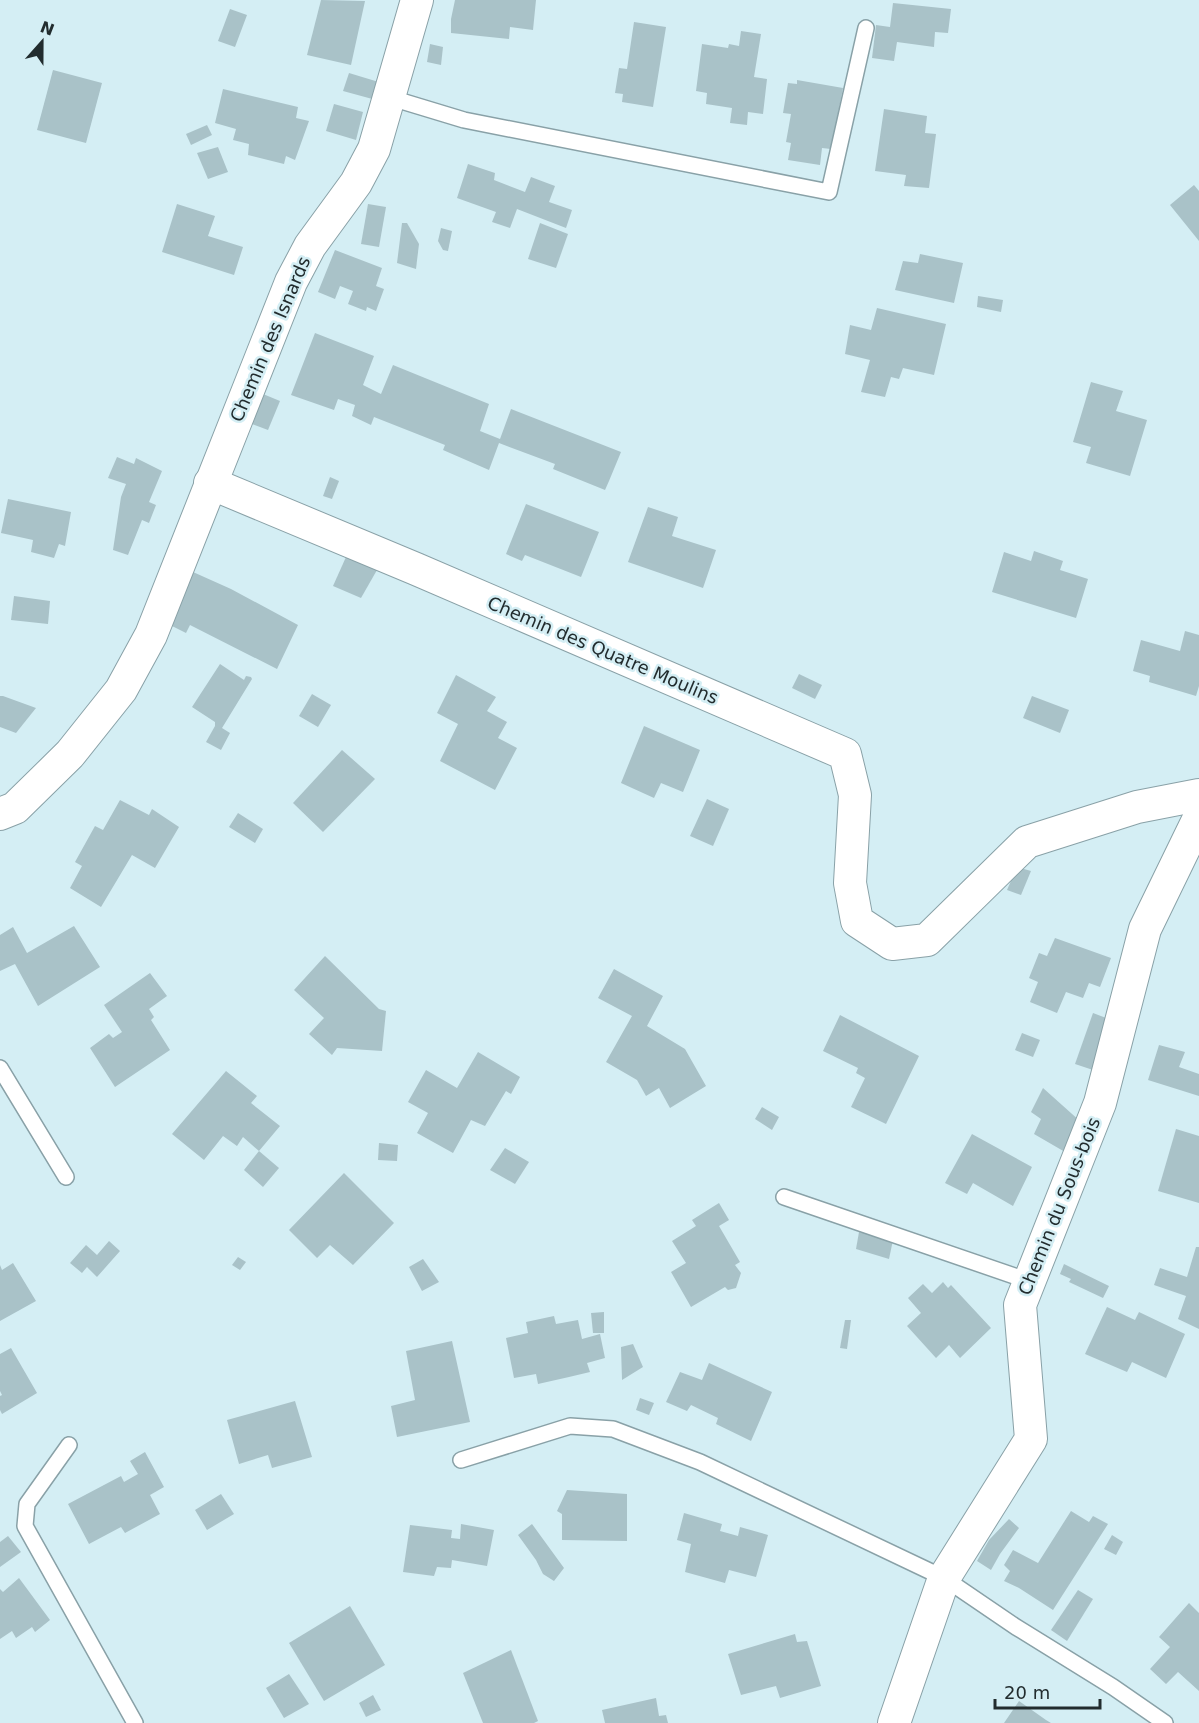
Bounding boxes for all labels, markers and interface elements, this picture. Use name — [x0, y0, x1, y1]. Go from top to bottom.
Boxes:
north arrow — [12, 12, 72, 72]
text: N — [38, 17, 57, 40]
street label: Chemin des Isnards — [226, 253, 314, 425]
street label: Chemin des Quatre Moulins — [485, 592, 721, 708]
street label: Chemin du Sous-bois — [1014, 1114, 1104, 1298]
scale bar — [995, 1672, 1100, 1710]
text: 20 m — [1004, 1682, 1050, 1703]

